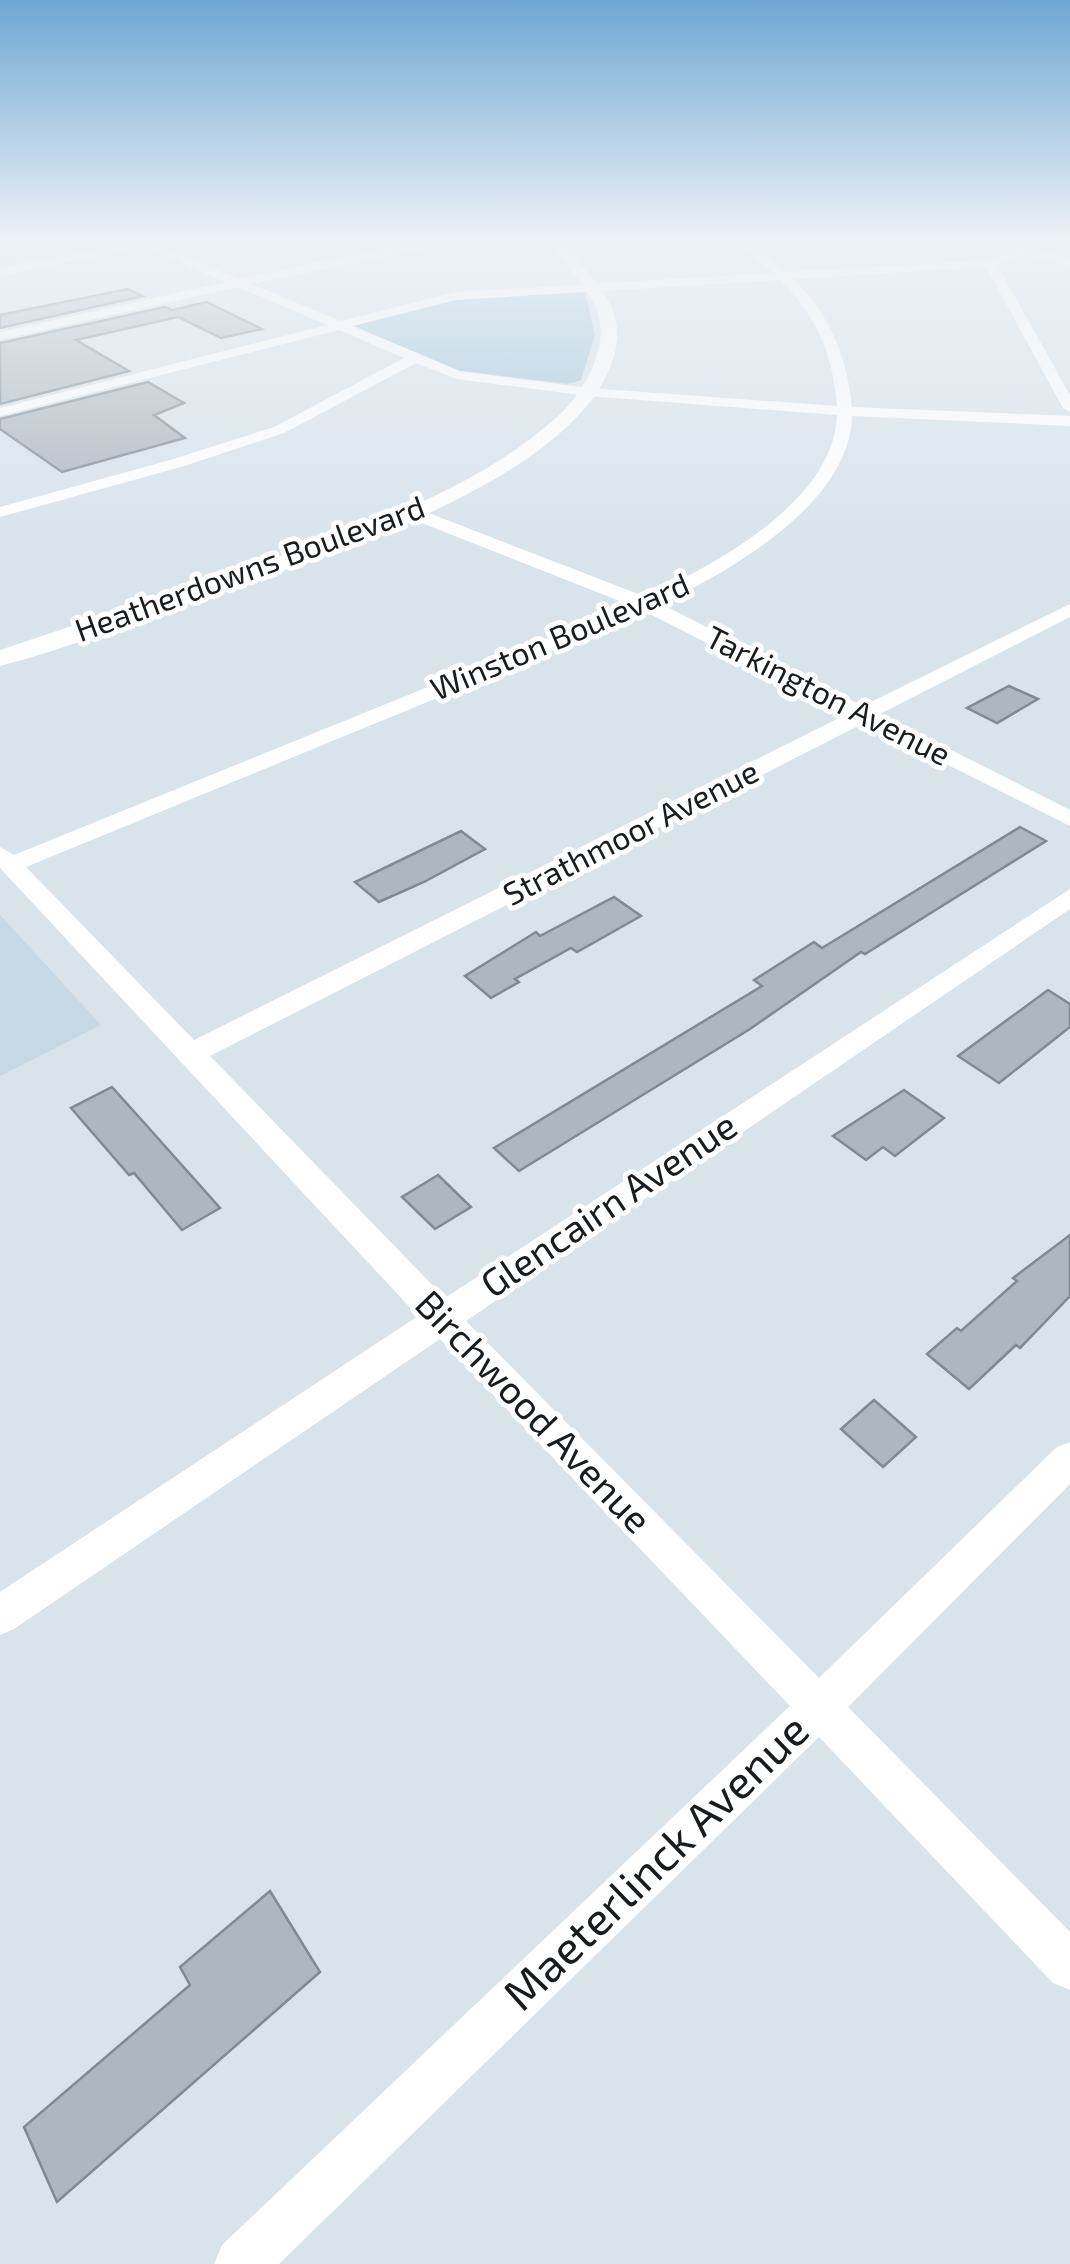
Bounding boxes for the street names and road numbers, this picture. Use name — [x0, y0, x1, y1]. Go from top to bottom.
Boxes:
street label: Heatherdowns Boulevard — [69, 486, 429, 648]
street label: Winston Boulevard — [424, 563, 694, 707]
street label: Tarkington Avenue — [700, 616, 957, 772]
street label: Strathmoor Avenue — [496, 750, 764, 912]
street label: Glencairn Avenue — [471, 1101, 745, 1306]
street label: Birchwood Avenue — [407, 1280, 662, 1541]
street label: Maeterlinck Avenue — [491, 1701, 818, 2020]

